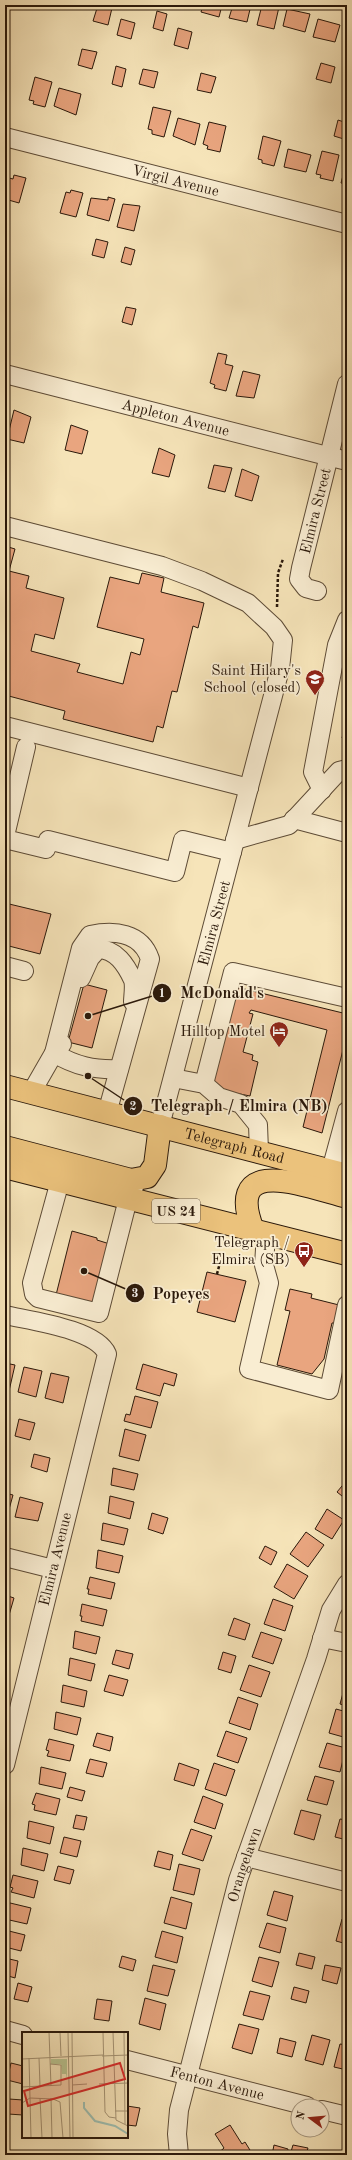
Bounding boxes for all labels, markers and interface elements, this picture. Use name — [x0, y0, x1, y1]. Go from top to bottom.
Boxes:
street label: Virgil Avenue — [130, 164, 220, 200]
street label: Appleton Avenue — [120, 398, 231, 440]
street label: Elmira Street — [299, 467, 335, 556]
place label: Saint Hilary's School (closed) — [203, 664, 301, 696]
school or university icon: Saint Hilary's School (closed) — [304, 668, 326, 696]
street label: Elmira Street — [197, 879, 234, 968]
callout: McDonald's — [152, 979, 272, 1007]
text: McDonald's — [180, 986, 264, 1002]
text: 1 — [159, 988, 165, 1000]
hotel icon: Hilltop Motel — [268, 1020, 290, 1048]
place label: Hilltop Motel — [180, 1025, 265, 1040]
callout: Telegraph / Elmira (NB) — [123, 1092, 335, 1120]
text: Telegraph / Elmira (NB) — [151, 1098, 327, 1115]
text: 2 — [130, 1101, 137, 1113]
street label: Telegraph Road — [182, 1127, 286, 1167]
road number: US 24 — [152, 1199, 200, 1223]
place label: Telegraph / Elmira (SB) — [211, 1236, 290, 1268]
bus stop icon: Telegraph / Elmira (SB) — [293, 1240, 315, 1268]
callout: Popeyes — [125, 1279, 218, 1307]
text: Popeyes — [153, 1287, 209, 1303]
text: 3 — [132, 1288, 139, 1300]
street label: Elmira Avenue — [38, 1511, 75, 1608]
street label: Orangelawn — [227, 1826, 265, 1904]
inset map — [22, 2032, 128, 2138]
street label: Fenton Avenue — [168, 2065, 266, 2104]
north arrow — [290, 2098, 330, 2138]
text: N — [295, 2110, 308, 2121]

